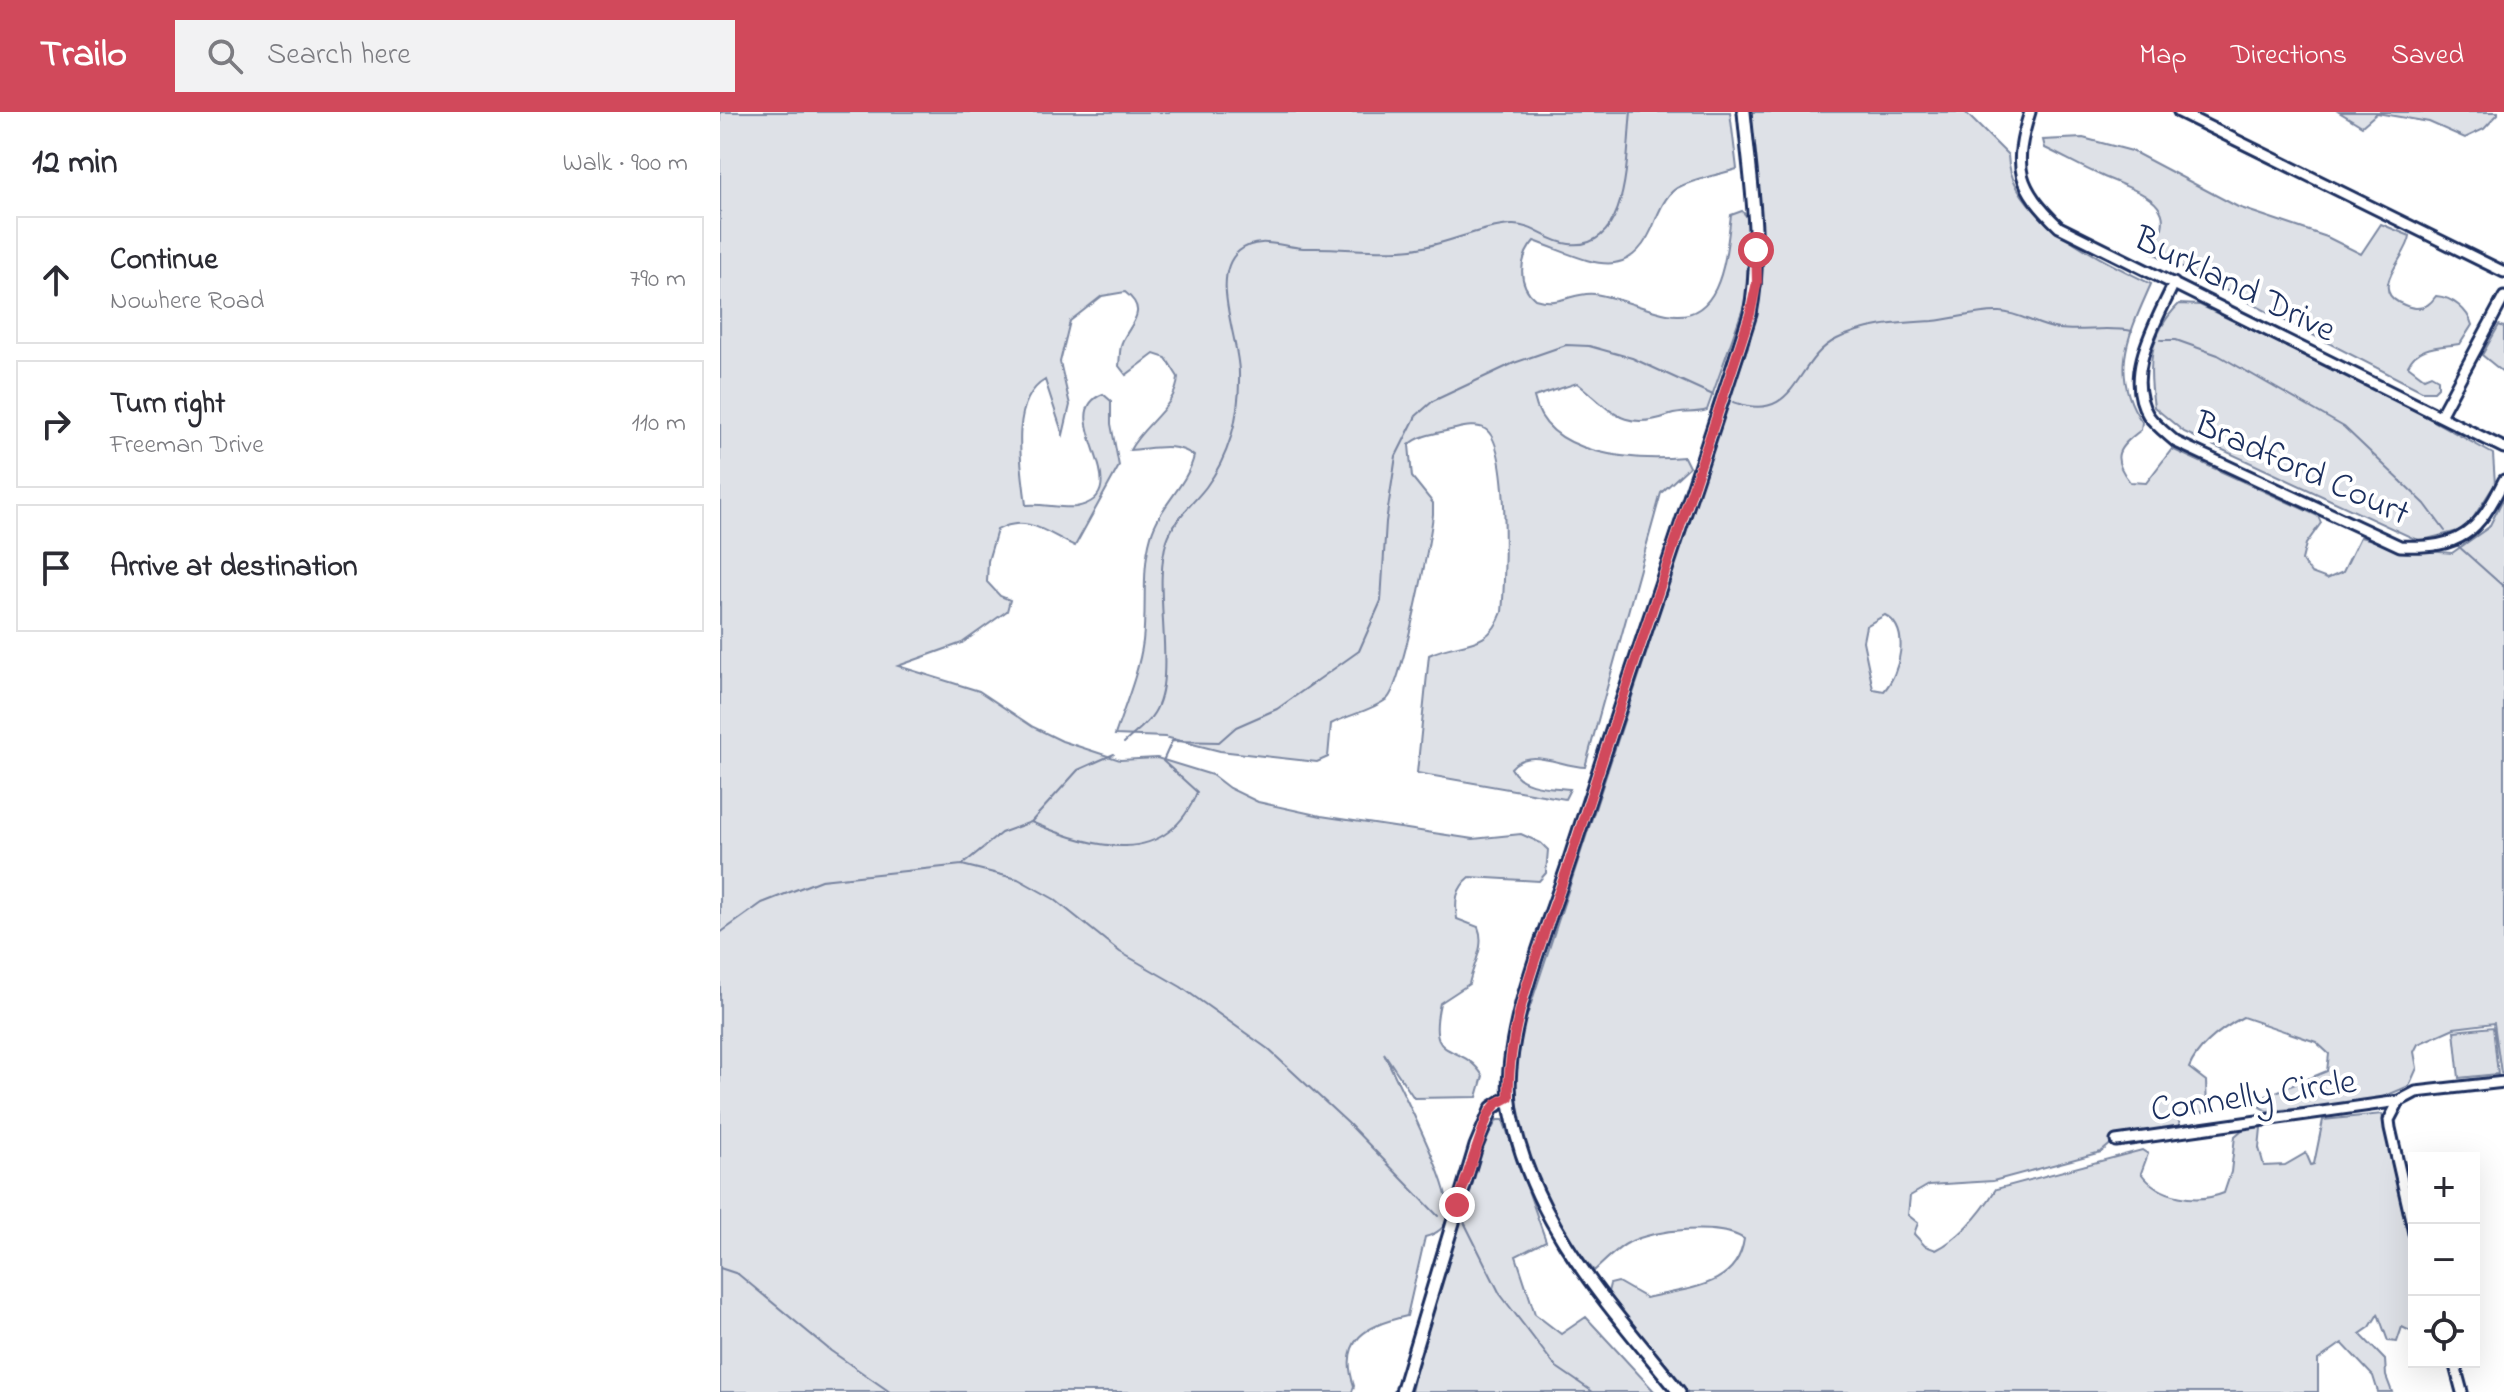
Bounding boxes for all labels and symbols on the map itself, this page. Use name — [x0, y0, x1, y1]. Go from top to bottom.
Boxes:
street label: Burkland Drive — [2123, 214, 2345, 358]
route start — [1738, 232, 1774, 268]
street label: Bradford Court — [2184, 399, 2417, 541]
street label: Connelly Circle — [2148, 1057, 2361, 1138]
route end — [1439, 1187, 1475, 1223]

